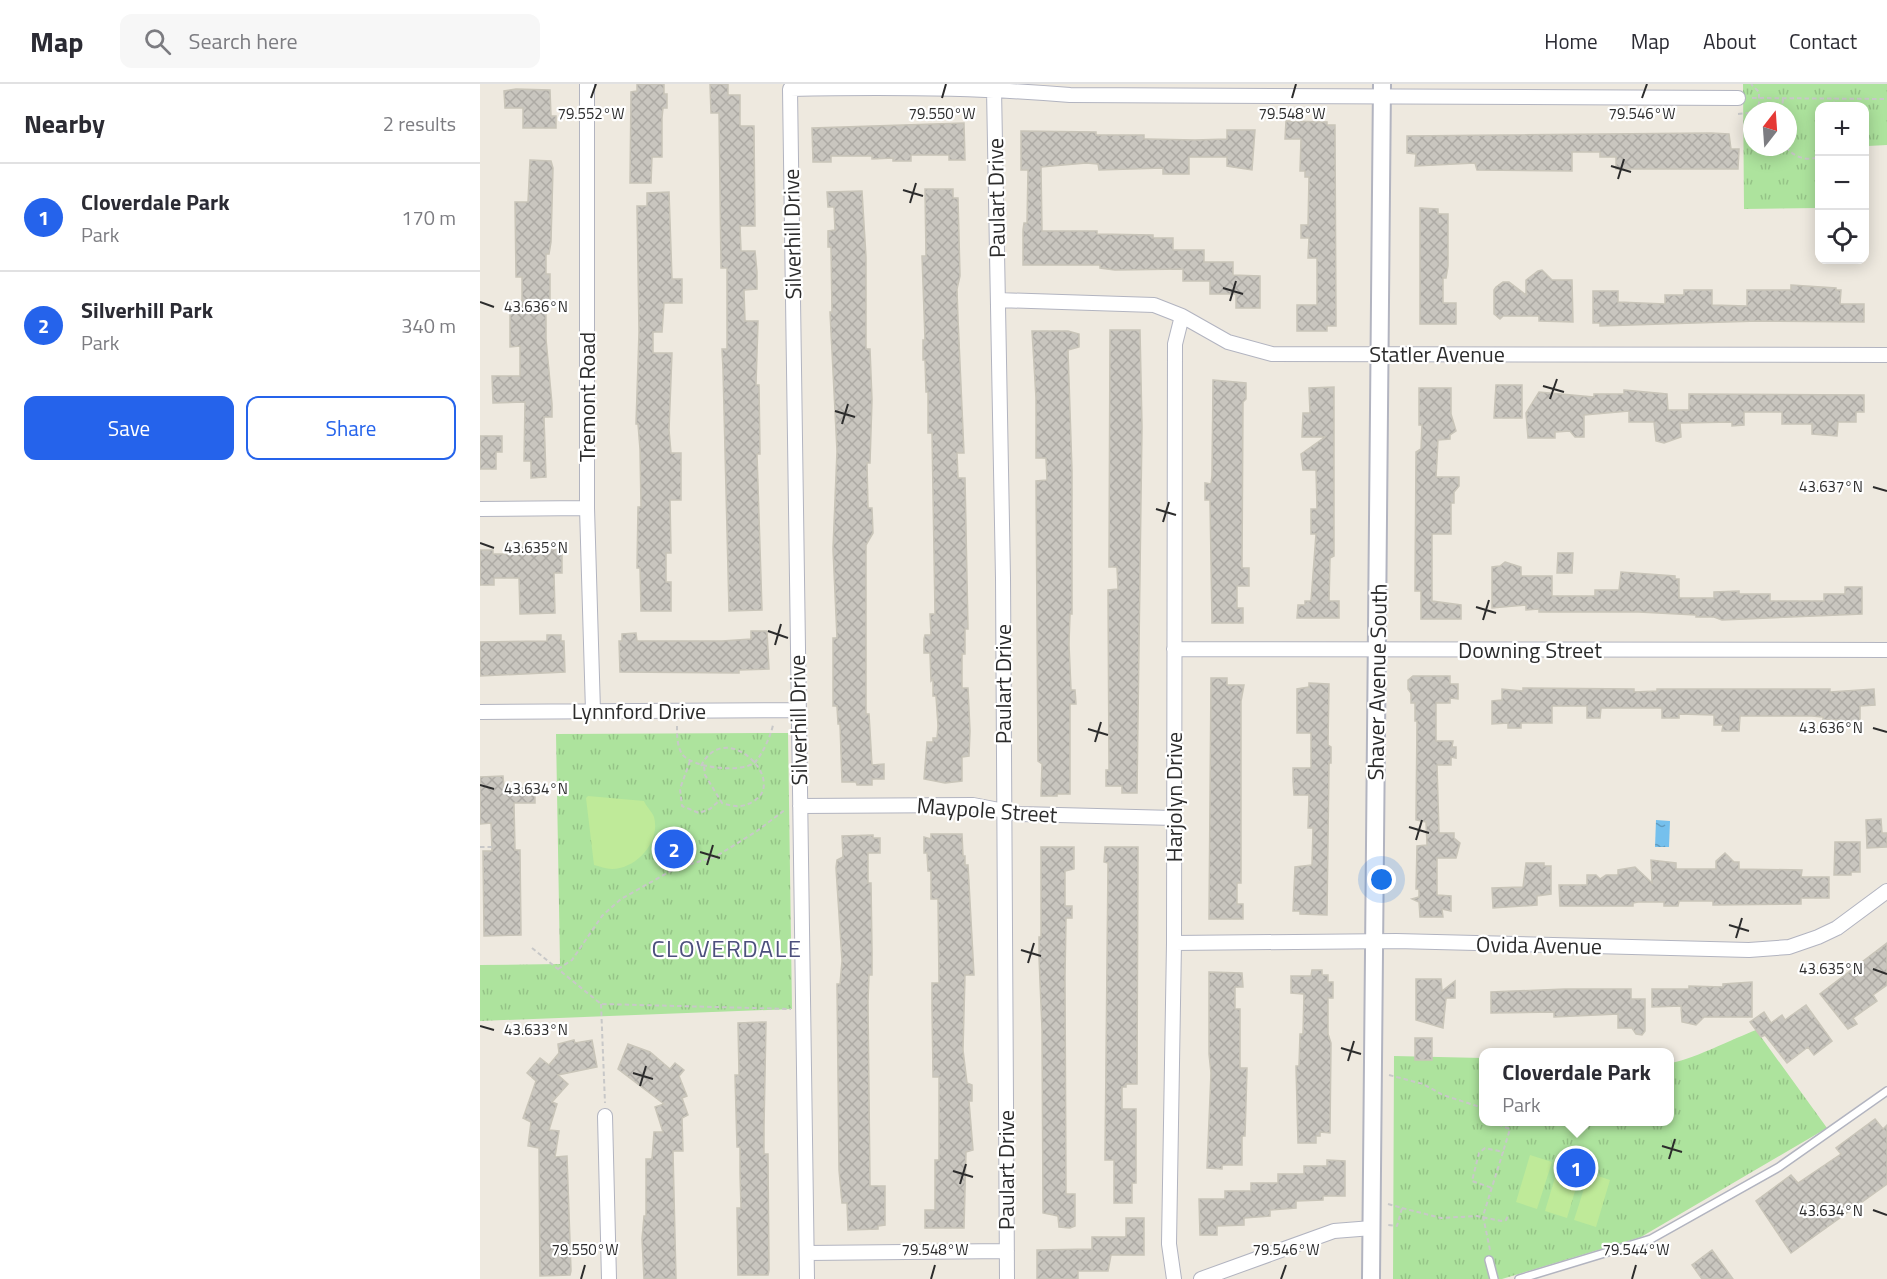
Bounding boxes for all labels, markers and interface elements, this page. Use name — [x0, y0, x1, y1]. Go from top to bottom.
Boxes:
search box — [120, 14, 540, 68]
text: Map — [30, 20, 84, 63]
text: Search here — [189, 24, 298, 58]
icon: search — [141, 25, 174, 58]
text: Home — [1544, 25, 1598, 57]
text: Map — [1631, 25, 1670, 57]
text: About — [1703, 25, 1756, 57]
text: Contact — [1789, 25, 1857, 57]
text: 79.552°W — [558, 102, 624, 125]
text: 79.550°W — [909, 102, 975, 125]
text: 79.548°W — [1259, 102, 1325, 125]
text: 79.546°W — [1609, 102, 1675, 125]
north arrow — [1743, 102, 1797, 156]
map controls — [1815, 102, 1869, 264]
button: + — [1815, 102, 1869, 156]
text: Nearby — [24, 104, 105, 143]
text: 2 results — [383, 108, 456, 139]
street label: Paulart Drive — [978, 138, 1014, 258]
button: − — [1815, 156, 1869, 210]
street label: Silverhill Drive — [774, 168, 810, 300]
text: Cloverdale Park — [81, 185, 230, 219]
text: 1 — [38, 202, 49, 233]
text: 170 m — [401, 202, 456, 233]
button: locate — [1815, 210, 1869, 264]
text: Park — [81, 219, 119, 250]
text: Silverhill Park — [81, 293, 213, 327]
text: 43.636°N — [504, 295, 568, 318]
text: 2 — [38, 310, 49, 341]
text: 340 m — [401, 310, 456, 341]
text: Park — [81, 327, 119, 358]
street label: Tremont Road — [570, 332, 604, 462]
street label: Statler Avenue — [1369, 337, 1505, 371]
button: Save — [24, 396, 234, 460]
button: Share — [246, 396, 456, 460]
text: 43.637°N — [1799, 475, 1863, 498]
text: 43.635°N — [504, 536, 568, 559]
street label: Shaver Avenue South — [1358, 583, 1396, 781]
street label: Paulart Drive — [986, 624, 1020, 744]
street label: Downing Street — [1458, 633, 1602, 667]
street label: Silverhill Drive — [780, 654, 816, 786]
street label: Lynnford Drive — [572, 694, 706, 728]
text: 43.636°N — [1799, 716, 1863, 739]
street label: Harjolyn Drive — [1157, 732, 1191, 862]
text: 43.634°N — [504, 777, 568, 800]
street label: Maypole Street — [915, 788, 1059, 832]
pin: 2 — [654, 826, 694, 872]
your location — [1367, 865, 1396, 894]
street label: Ovida Avenue — [1476, 927, 1602, 963]
district label: CLOVERDALE — [652, 930, 802, 966]
text: 43.635°N — [1799, 957, 1863, 980]
text: 43.633°N — [504, 1018, 568, 1041]
popup — [1479, 1048, 1674, 1126]
text: Cloverdale Park — [1502, 1055, 1651, 1089]
text: Park — [1502, 1089, 1540, 1120]
street label: Paulart Drive — [989, 1110, 1023, 1230]
pin: 1 — [1556, 1146, 1596, 1190]
text: 43.634°N — [1799, 1199, 1863, 1222]
text: 79.550°W — [552, 1238, 618, 1261]
text: 79.548°W — [902, 1238, 968, 1261]
text: 79.546°W — [1253, 1238, 1319, 1261]
text: 79.544°W — [1603, 1238, 1669, 1261]

